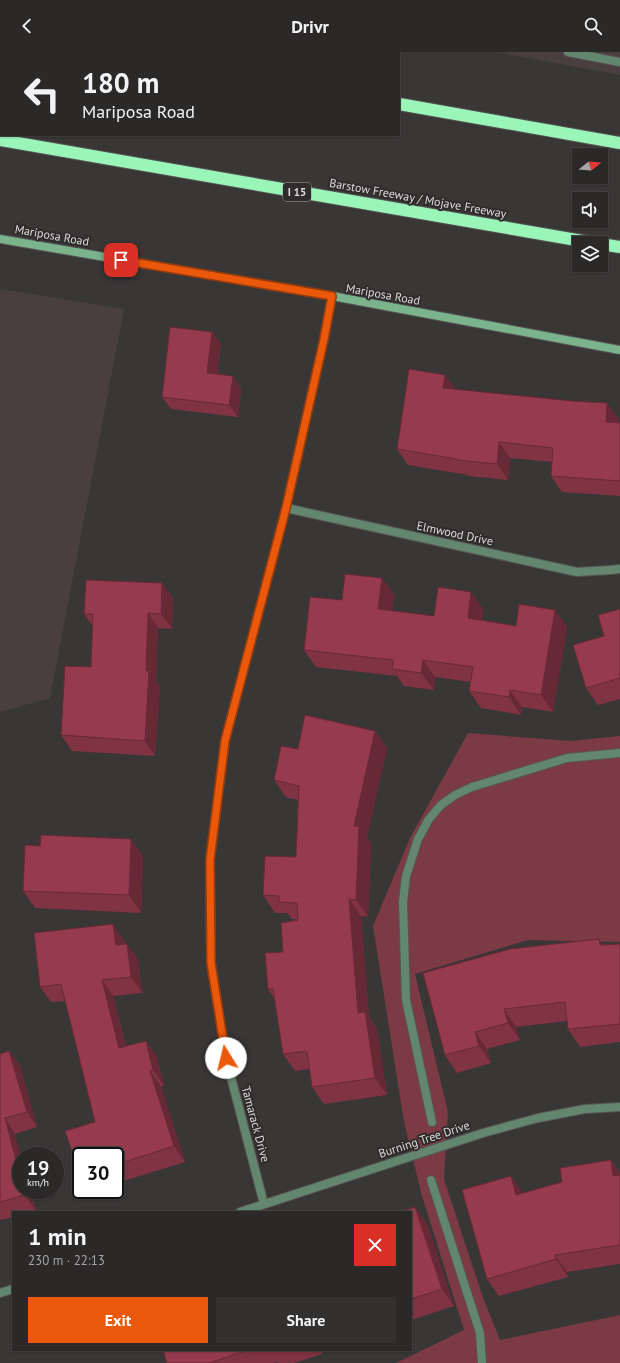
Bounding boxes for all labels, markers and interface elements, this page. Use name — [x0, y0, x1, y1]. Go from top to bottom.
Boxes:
icon: back — [16, 15, 38, 37]
text: Drivr — [291, 15, 329, 38]
icon: search — [582, 15, 604, 37]
text: 180 m — [82, 64, 159, 101]
icon: left — [16, 68, 68, 120]
text: Mariposa Road — [82, 100, 195, 123]
north arrow — [572, 148, 608, 184]
map controls — [572, 148, 608, 272]
street label: Barstow Freeway / Mojave Freeway — [328, 175, 508, 221]
road number: I 15 — [283, 183, 311, 201]
button: sound — [572, 192, 608, 228]
street label: Mariposa Road — [14, 221, 90, 249]
button: layers — [572, 236, 608, 272]
pin — [104, 243, 138, 277]
icon: arrive — [110, 249, 132, 271]
street label: Mariposa Road — [345, 280, 421, 308]
street label: Elmwood Drive — [415, 518, 495, 548]
position arrow — [205, 1037, 247, 1079]
street label: Tamarack Drive — [239, 1084, 273, 1164]
street label: Burning Tree Drive — [377, 1117, 471, 1161]
speed limit sign: 30 — [72, 1147, 124, 1199]
text: 19 — [27, 1155, 49, 1181]
text: km/h — [27, 1176, 49, 1189]
text: 1 min — [28, 1221, 87, 1252]
button: close — [354, 1224, 396, 1266]
text: 230 m · 22:13 — [28, 1252, 105, 1269]
button: Exit — [28, 1297, 208, 1343]
button: Share — [216, 1297, 396, 1343]

